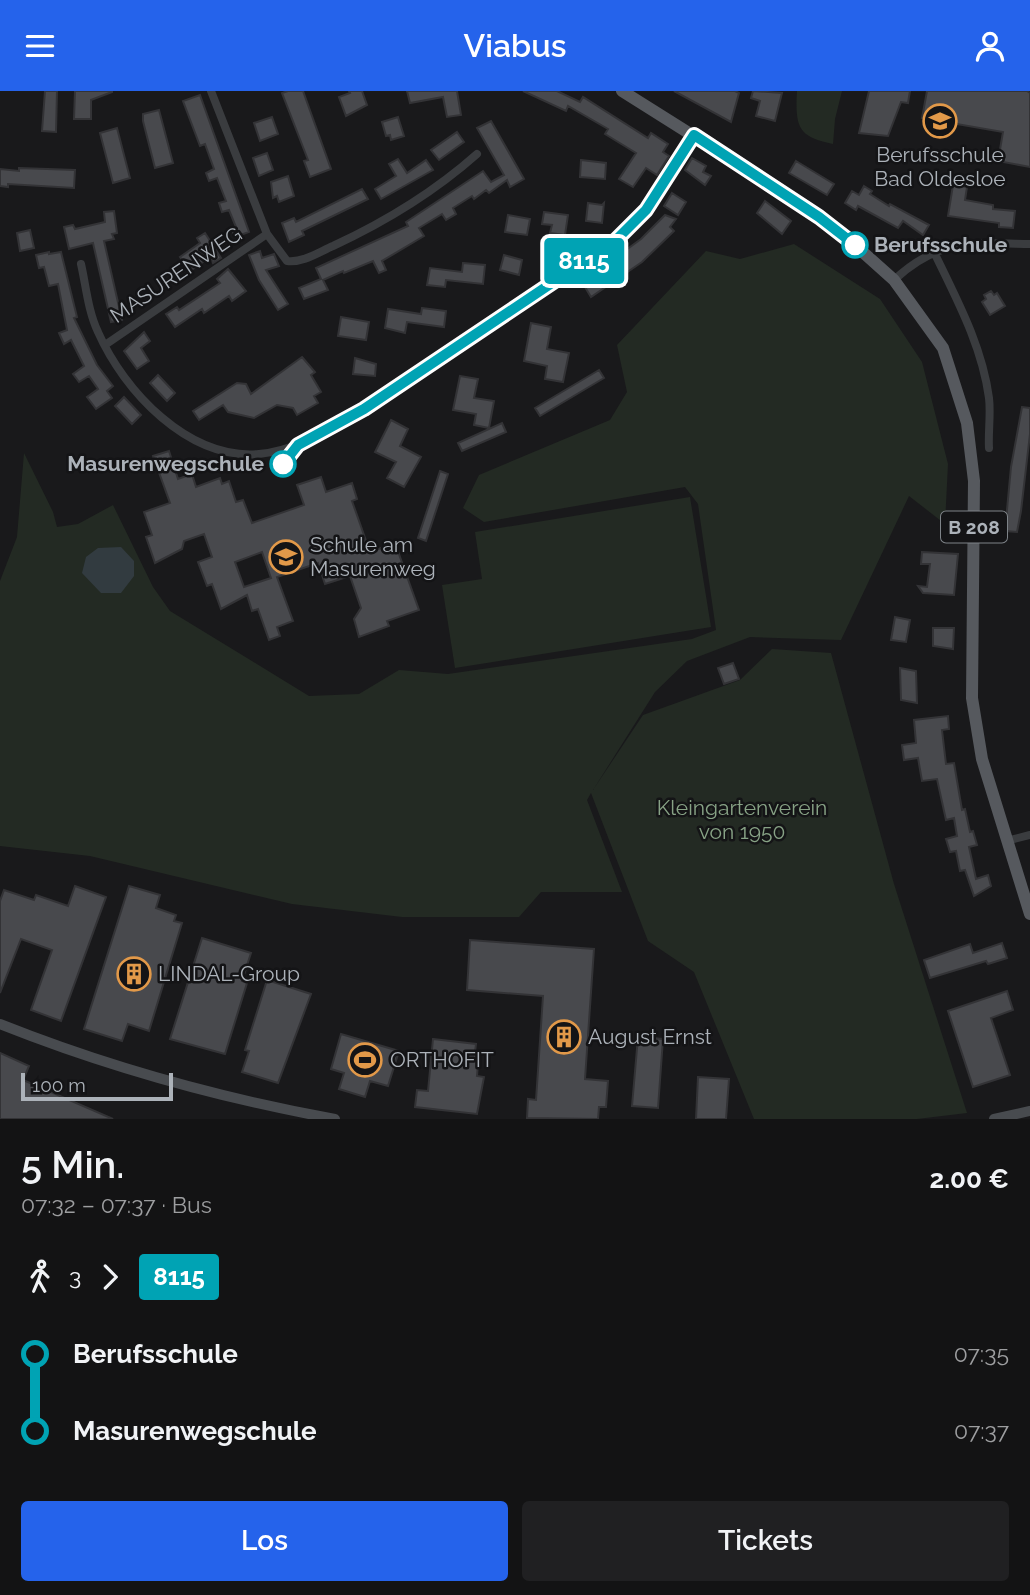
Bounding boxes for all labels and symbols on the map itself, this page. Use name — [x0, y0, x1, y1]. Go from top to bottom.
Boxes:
school or university icon: Berufsschule Bad Oldesloe — [921, 102, 959, 140]
place label: Berufsschule Bad Oldesloe — [874, 142, 1006, 191]
street label: MASURENWEG — [105, 221, 246, 328]
marker: Berufsschule — [842, 232, 868, 258]
place label: Berufsschule — [874, 232, 1008, 257]
line badge: 8115 — [535, 238, 633, 284]
place label: Masurenwegschule — [67, 451, 264, 476]
marker: Masurenwegschule — [270, 451, 296, 477]
road number: B 208 — [941, 511, 1007, 543]
place label: Schule am Masurenweg — [310, 532, 436, 581]
school or university icon: Schule am Masurenweg — [267, 538, 305, 576]
park label: Kleingartenverein von 1950 — [657, 795, 827, 844]
building icon: LINDAL-Group — [115, 955, 153, 993]
place label: LINDAL-Group — [158, 961, 300, 986]
building icon: August Ernst — [545, 1018, 583, 1056]
place label: August Ernst — [588, 1024, 712, 1049]
sports icon: ORTHOFIT — [346, 1041, 384, 1079]
place label: ORTHOFIT — [390, 1047, 494, 1072]
scale bar — [21, 1070, 173, 1102]

